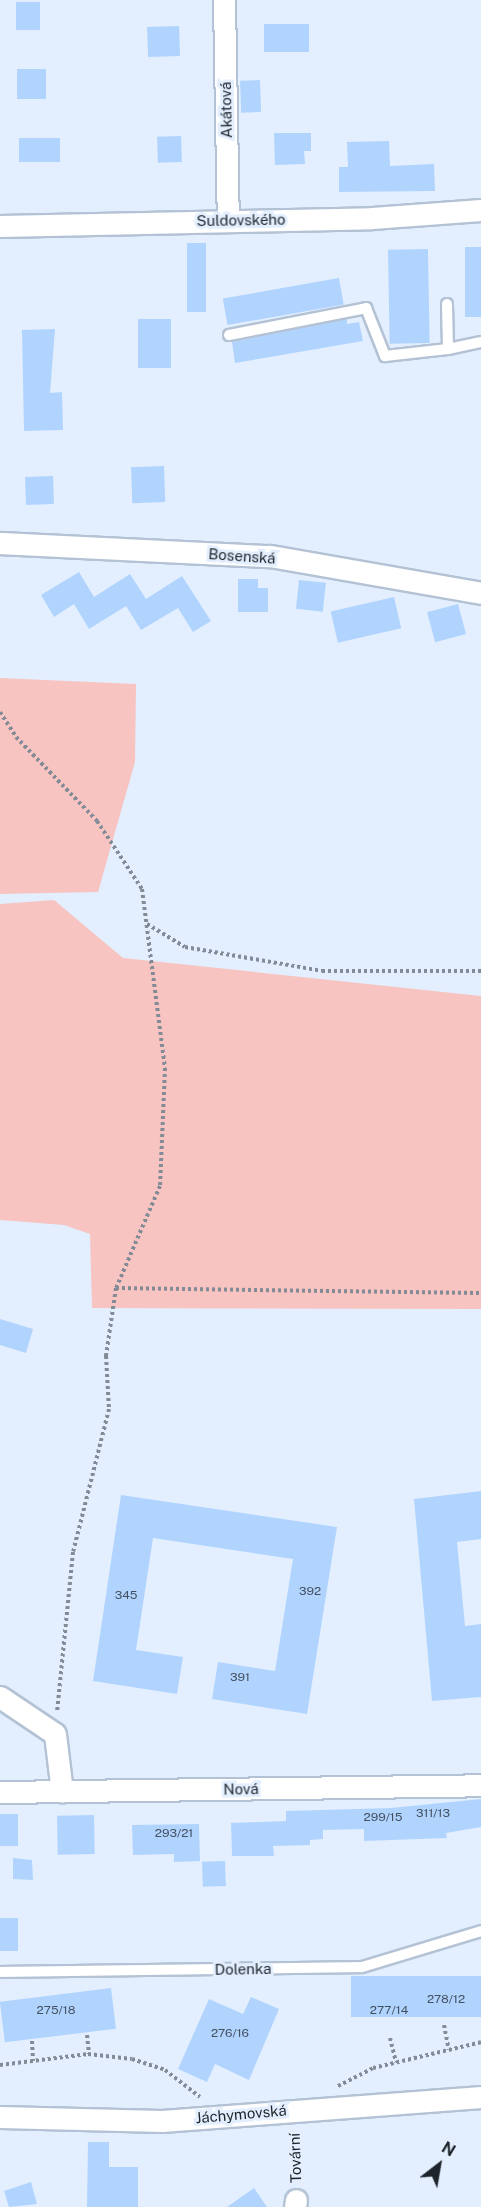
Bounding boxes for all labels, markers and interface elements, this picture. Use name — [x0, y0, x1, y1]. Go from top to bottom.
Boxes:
street label: Akátová — [217, 82, 235, 138]
street label: Suldovského — [196, 210, 286, 230]
street label: Bosenská — [208, 545, 276, 567]
house number: 392 — [299, 1585, 321, 1599]
house number: 345 — [115, 1589, 137, 1603]
house number: 391 — [230, 1671, 250, 1685]
street label: Nová — [223, 1780, 259, 1798]
house number: 311/13 — [416, 1807, 450, 1821]
house number: 299/15 — [364, 1811, 402, 1825]
house number: 293/21 — [155, 1827, 193, 1841]
street label: Dolenka — [214, 1960, 272, 1978]
house number: 278/12 — [427, 1993, 465, 2007]
house number: 275/18 — [37, 2004, 75, 2018]
house number: 277/14 — [370, 2004, 408, 2018]
house number: 276/16 — [211, 2027, 249, 2041]
street label: Jáchymovská — [195, 2101, 287, 2127]
street label: Tovární — [285, 2133, 305, 2183]
north arrow — [409, 2135, 469, 2195]
text: N — [438, 2138, 459, 2161]

